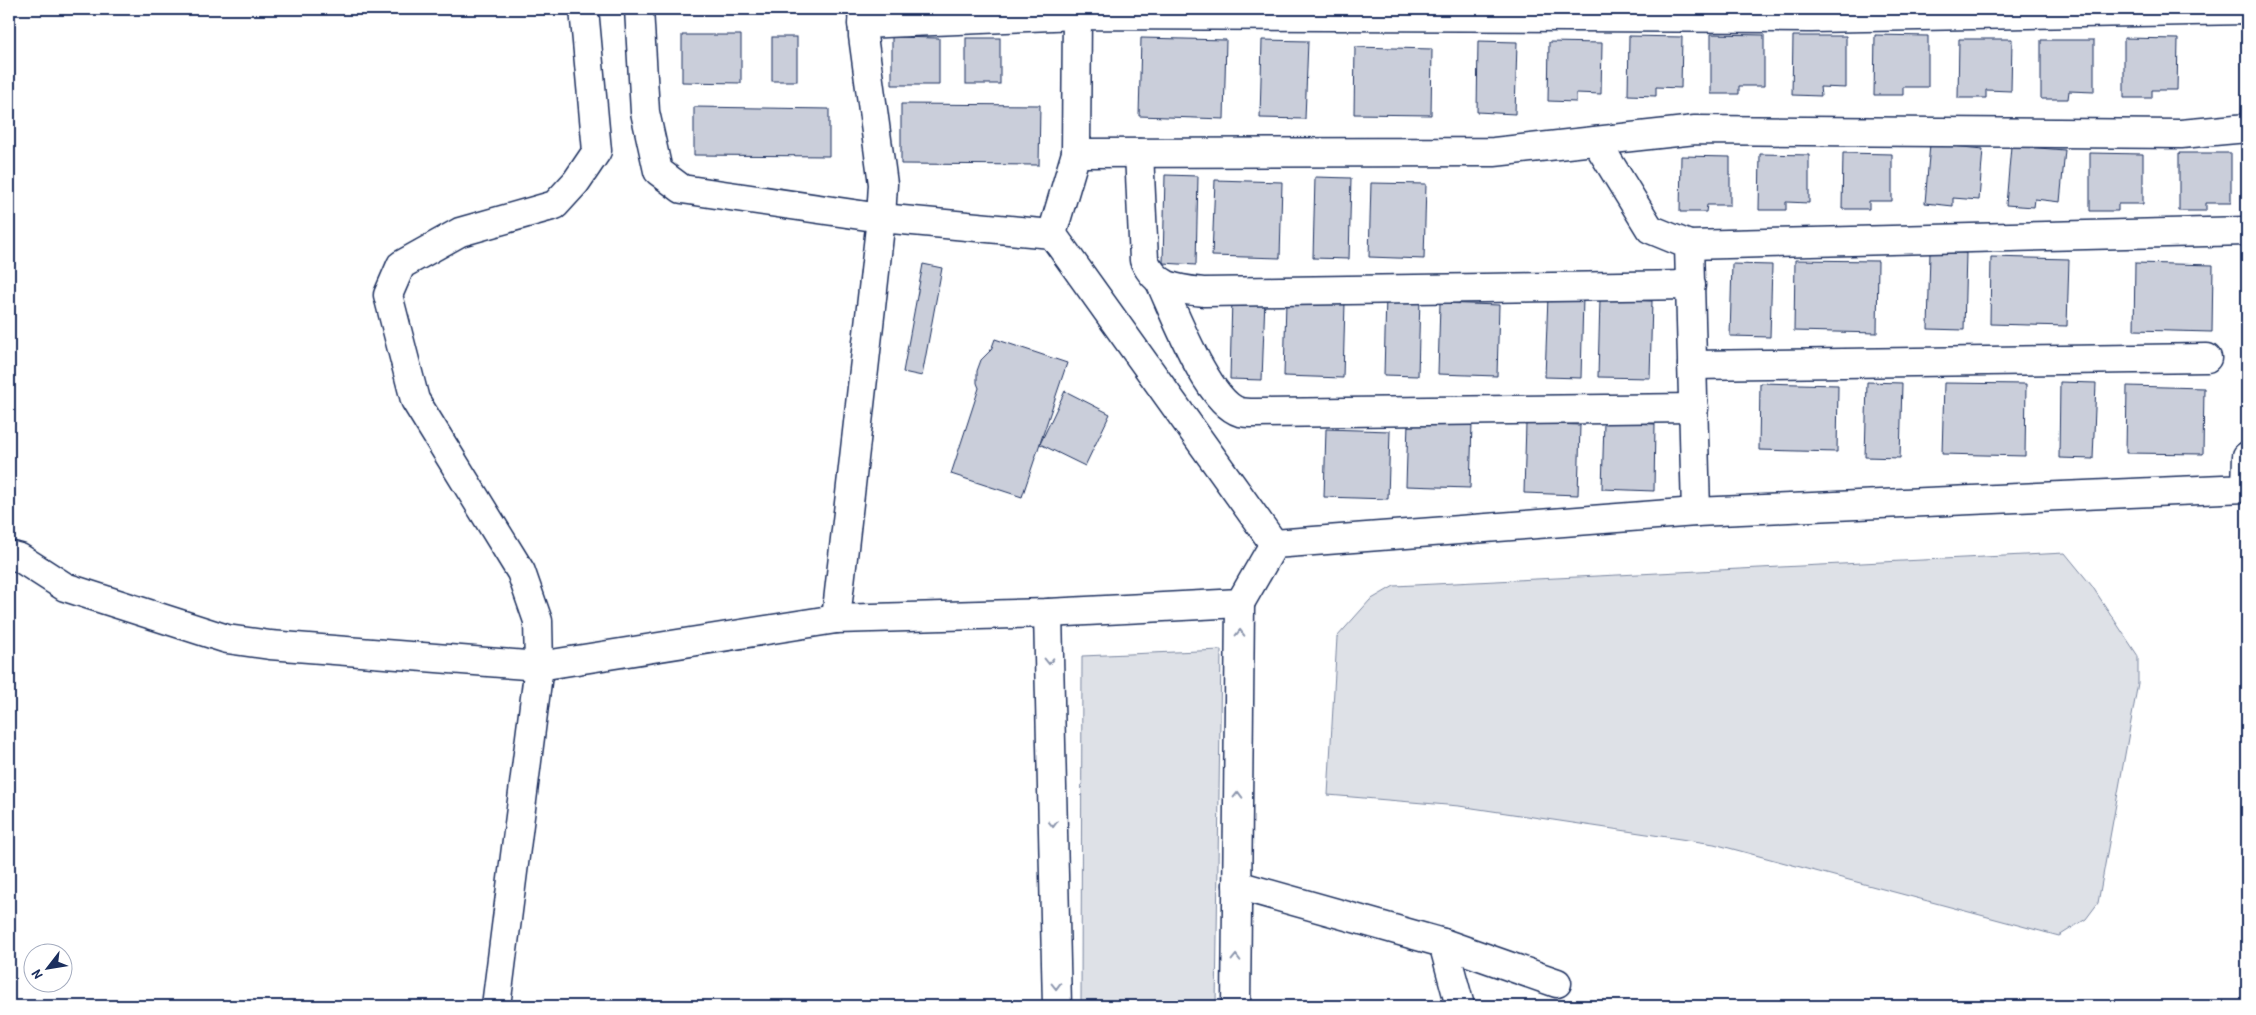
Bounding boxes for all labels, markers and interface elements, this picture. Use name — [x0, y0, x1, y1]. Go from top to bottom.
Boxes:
one-way arrow — [1235, 628, 1245, 636]
one-way arrow — [1044, 658, 1054, 666]
one-way arrow — [1233, 791, 1243, 798]
one-way arrow — [1048, 820, 1058, 828]
north arrow — [22, 942, 72, 992]
one-way arrow — [1231, 953, 1241, 961]
text: N — [26, 966, 46, 983]
one-way arrow — [1051, 983, 1062, 991]

